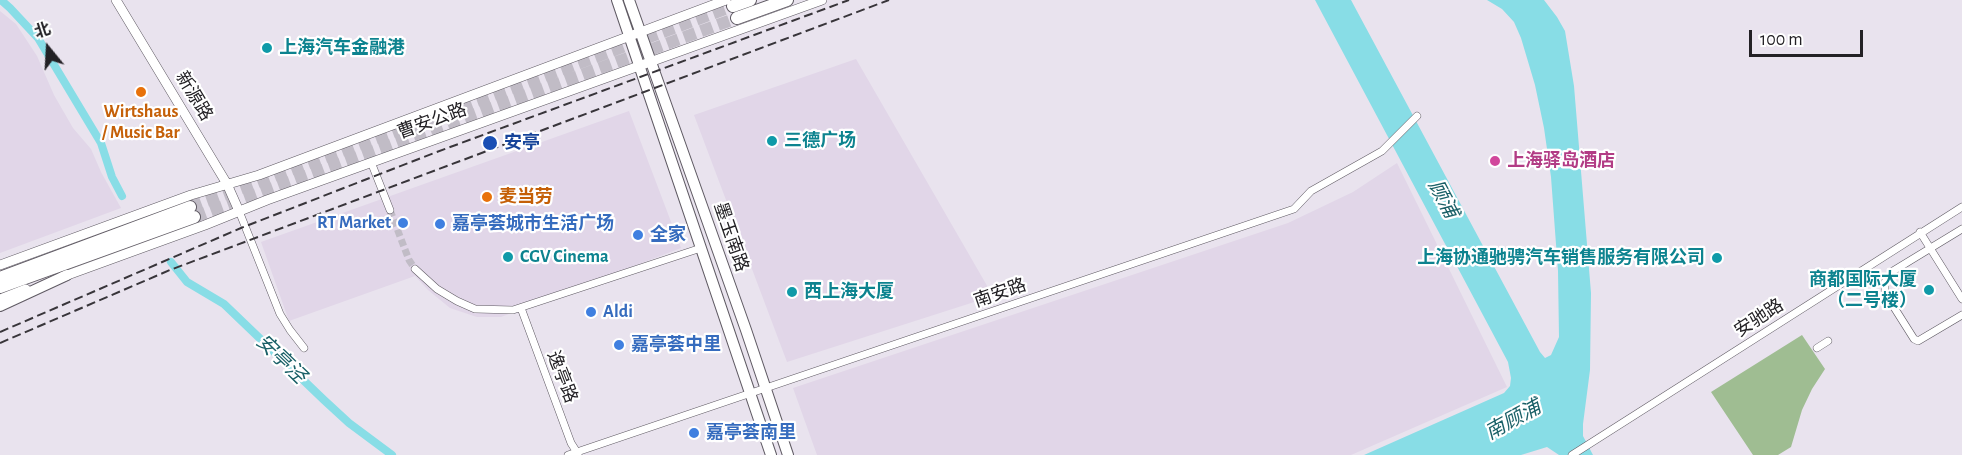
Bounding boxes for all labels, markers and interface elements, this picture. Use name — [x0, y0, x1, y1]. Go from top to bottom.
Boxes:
north arrow — [18, 18, 78, 78]
scale bar — [1752, 18, 1866, 56]
text: 北 — [32, 21, 53, 41]
text: 100 m — [1760, 31, 1803, 49]
place label: 上海汽车金融港 — [279, 37, 405, 59]
marker: 上海汽车金融港 — [260, 41, 274, 55]
street label: 新源路 — [171, 67, 217, 125]
marker: Wirtshaus / Music Bar — [134, 85, 148, 99]
street label: 曹安公路 — [394, 99, 470, 143]
place label: Wirtshaus / Music Bar — [102, 101, 180, 144]
place label: 三德广场 — [784, 130, 856, 152]
place label: 安亭 — [504, 132, 540, 154]
marker: 安亭 — [481, 134, 499, 152]
marker: 三德广场 — [765, 134, 779, 148]
place label: 上海驿岛酒店 — [1507, 150, 1615, 172]
marker: 上海驿岛酒店 — [1488, 154, 1502, 168]
water label: 顾浦 — [1423, 176, 1463, 222]
place label: 麦当劳 — [499, 186, 553, 208]
marker: 麦当劳 — [480, 190, 494, 204]
street label: 墨玉南路 — [709, 199, 753, 275]
place label: RT Market — [317, 212, 391, 234]
place label: 嘉亭荟城市生活广场 — [452, 213, 614, 235]
marker: RT Market — [396, 216, 410, 230]
marker: 嘉亭荟城市生活广场 — [433, 217, 447, 231]
place label: 全家 — [650, 224, 686, 246]
marker: 全家 — [631, 228, 645, 242]
place label: CGV Cinema — [520, 246, 609, 268]
place label: 上海协通驰骋汽车销售服务有限公司 — [1417, 247, 1705, 269]
marker: CGV Cinema — [501, 250, 515, 264]
marker: 上海协通驰骋汽车销售服务有限公司 — [1710, 251, 1724, 265]
place label: 商都国际大厦 （二号楼） — [1809, 269, 1917, 312]
street label: 南安路 — [971, 274, 1029, 312]
place label: 西上海大厦 — [804, 281, 894, 303]
marker: 商都国际大厦 （二号楼） — [1922, 283, 1936, 297]
marker: 西上海大厦 — [785, 285, 799, 299]
street label: 安驰路 — [1730, 294, 1788, 342]
place label: Aldi — [603, 301, 633, 323]
marker: Aldi — [584, 305, 598, 319]
water label: 安亭泾 — [251, 330, 311, 388]
place label: 嘉亭荟中里 — [631, 334, 721, 356]
marker: 嘉亭荟中里 — [612, 338, 626, 352]
street label: 逸亭路 — [542, 348, 582, 406]
water label: 南顾浦 — [1481, 395, 1545, 445]
place label: 嘉亭荟南里 — [706, 422, 796, 444]
marker: 嘉亭荟南里 — [687, 426, 701, 440]

